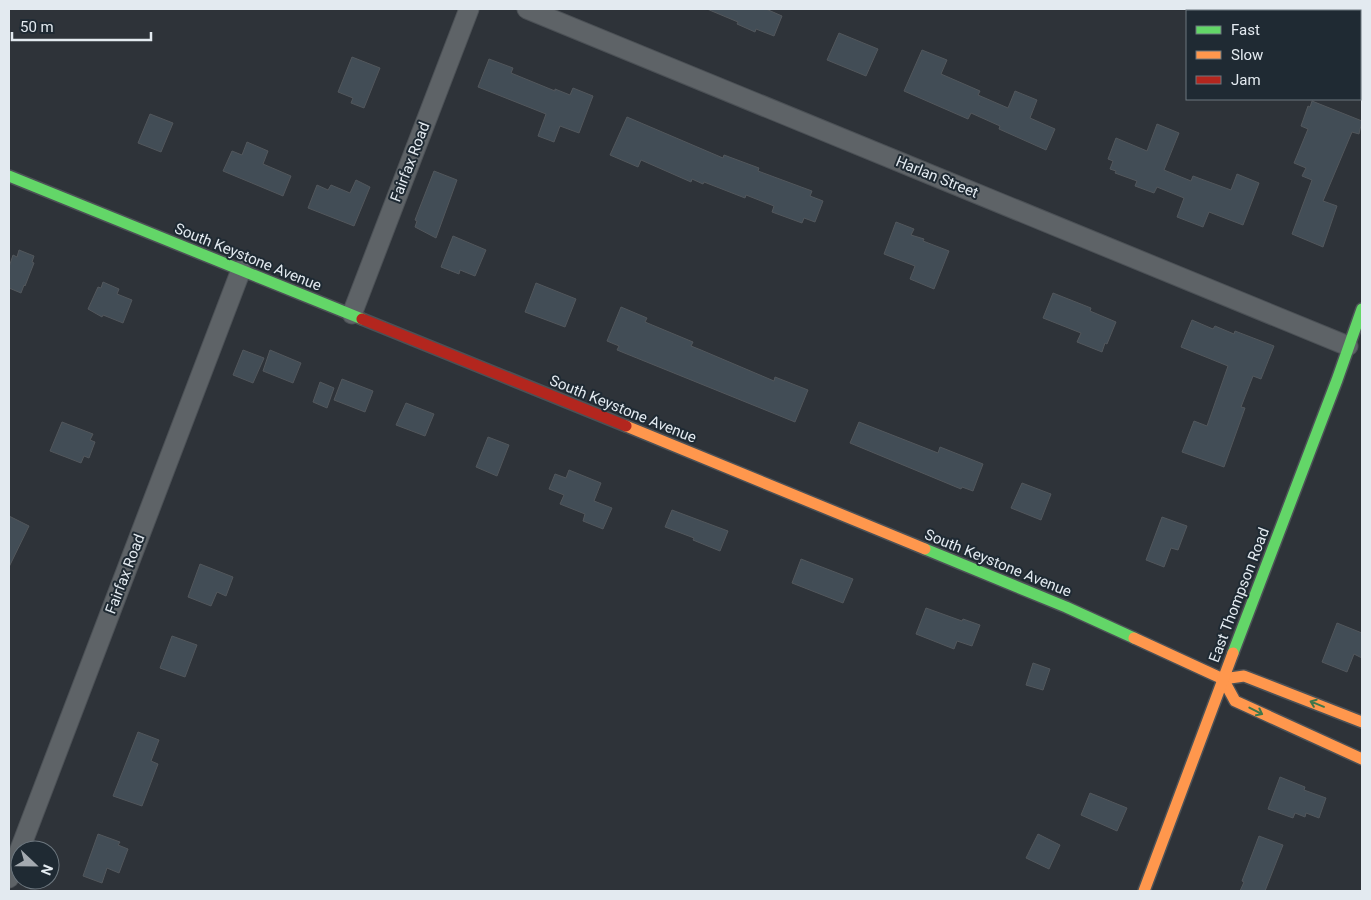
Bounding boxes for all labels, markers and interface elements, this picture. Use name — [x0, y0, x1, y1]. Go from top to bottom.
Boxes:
scale bar — [12, 10, 151, 42]
legend — [1186, 10, 1361, 100]
text: 50 m — [20, 18, 54, 36]
text: Fast — [1231, 21, 1260, 39]
text: Slow — [1231, 46, 1263, 64]
text: Jam — [1231, 71, 1261, 89]
street label: Fairfax Road — [387, 120, 433, 204]
street label: Harlan Street — [893, 152, 981, 202]
street label: South Keystone Avenue — [172, 219, 324, 295]
street label: South Keystone Avenue — [547, 371, 699, 447]
street label: South Keystone Avenue — [922, 525, 1074, 601]
street label: East Thompson Road — [1205, 525, 1273, 665]
street label: Fairfax Road — [102, 532, 148, 616]
one-way arrow — [1310, 699, 1325, 709]
one-way arrow — [1249, 706, 1264, 716]
north arrow — [10, 840, 60, 890]
text: N — [38, 862, 56, 877]

